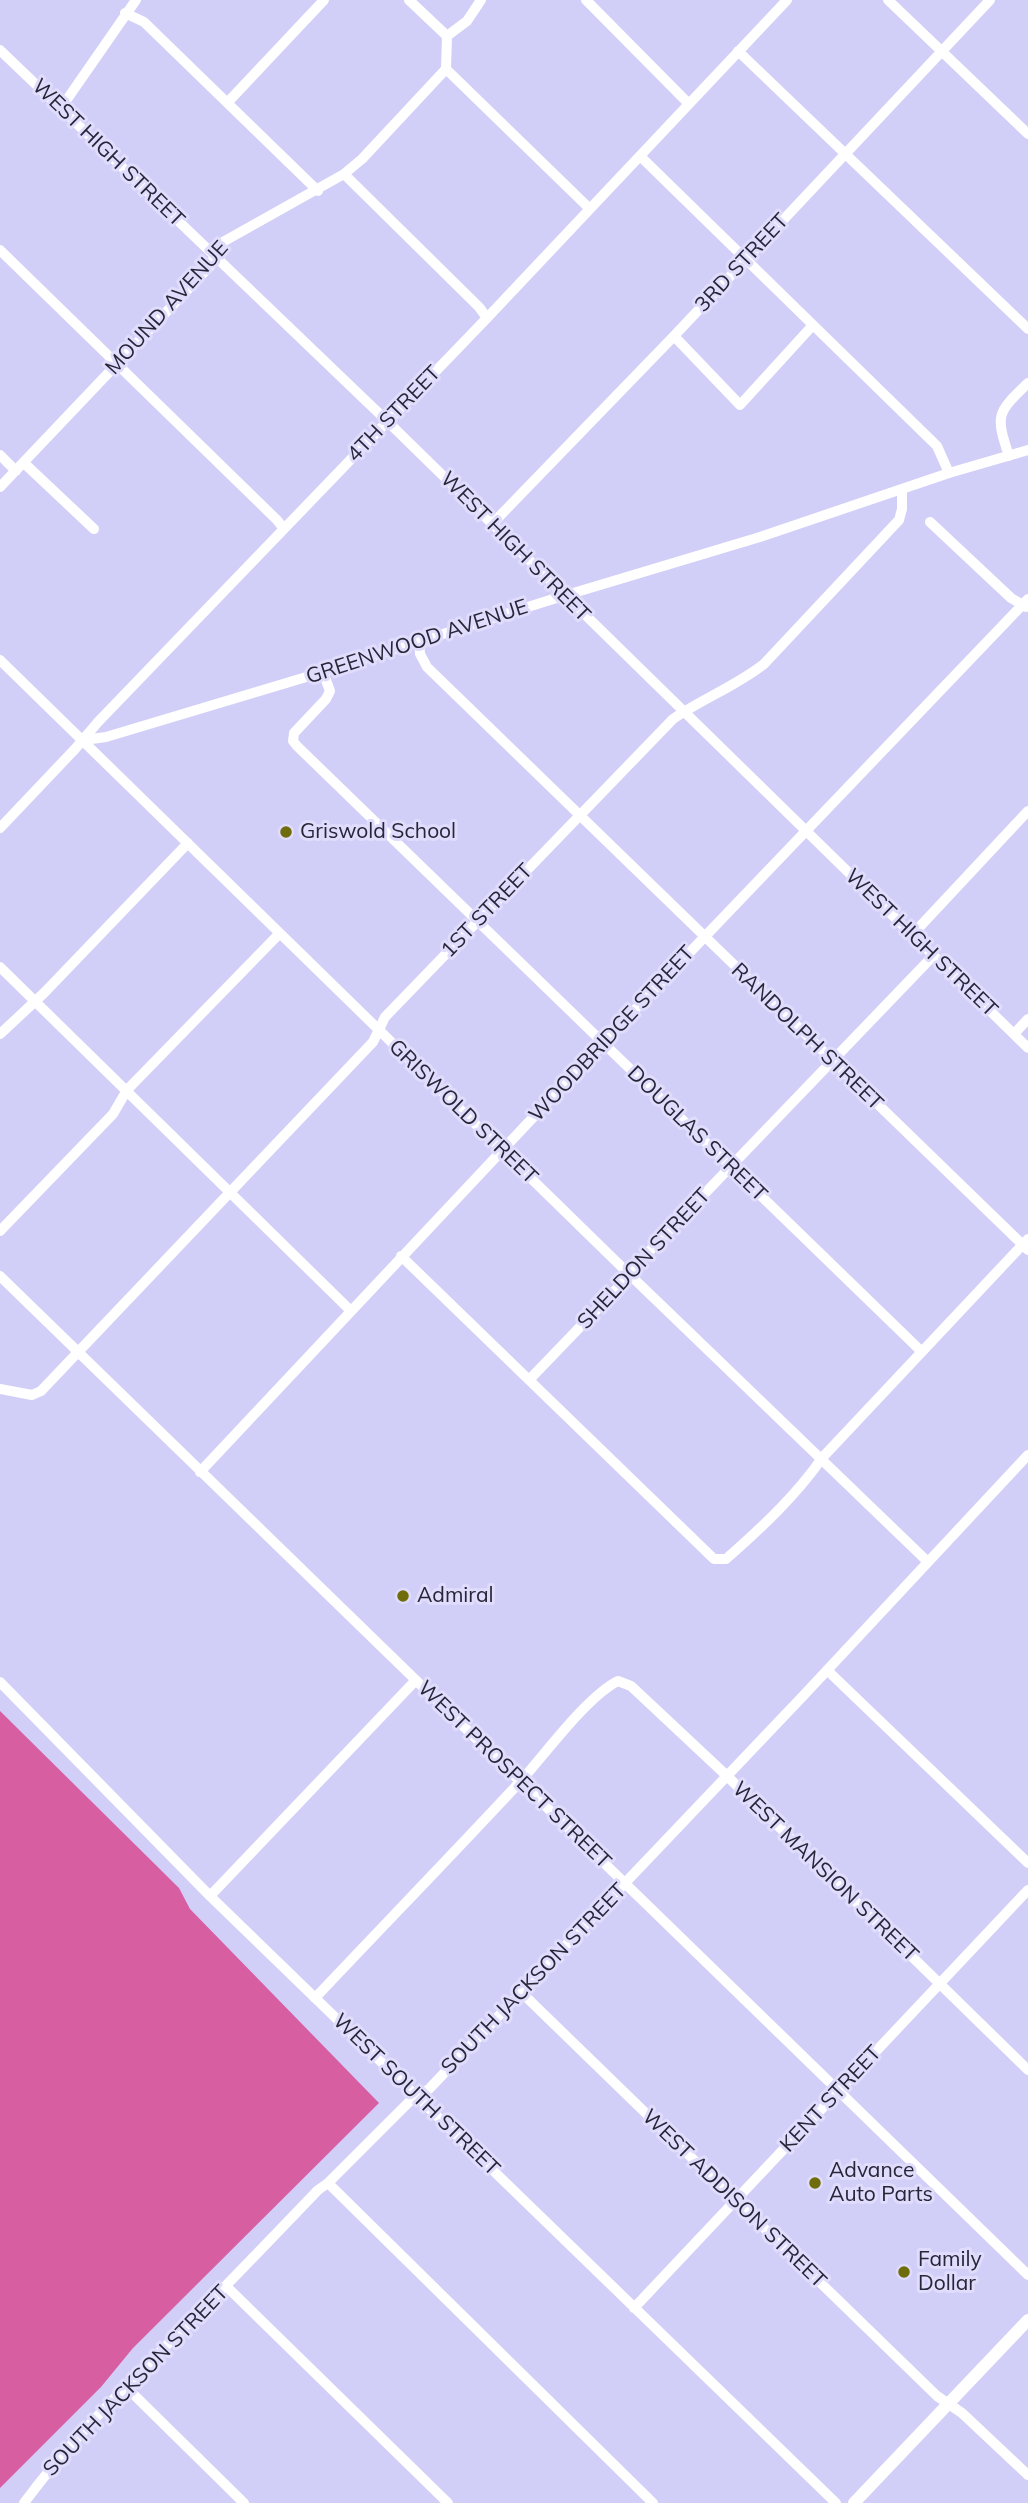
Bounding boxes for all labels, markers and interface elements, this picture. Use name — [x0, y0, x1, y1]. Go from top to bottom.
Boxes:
street label: WEST HIGH STREET — [27, 74, 189, 232]
street label: 3RD STREET — [690, 209, 794, 317]
street label: MOUND AVENUE — [100, 236, 234, 380]
street label: 4TH STREET — [342, 361, 446, 467]
street label: WEST HIGH STREET — [435, 467, 595, 627]
street label: GREENWOOD AVENUE — [303, 594, 531, 690]
place label: Griswold School — [300, 819, 456, 845]
marker: Griswold School — [278, 824, 294, 840]
street label: 1ST STREET — [436, 859, 538, 963]
street label: WEST HIGH STREET — [840, 864, 1002, 1022]
street label: WOODBRIDGE STREET — [524, 941, 700, 1127]
street label: RANDOLPH STREET — [726, 958, 888, 1116]
street label: GRISWOLD STREET — [383, 1034, 543, 1190]
street label: DOUGLAS STREET — [622, 1061, 772, 1207]
street label: SHELDON STREET — [572, 1183, 716, 1335]
place label: Admiral — [417, 1583, 493, 1609]
marker: Admiral — [395, 1588, 411, 1604]
street label: WEST PROSPECT STREET — [412, 1676, 616, 1874]
street label: WEST MANSION STREET — [727, 1777, 923, 1967]
street label: SOUTH JACKSON STREET — [436, 1878, 632, 2080]
street label: WEST SOUTH STREET — [327, 2009, 505, 2181]
street label: KENT STREET — [775, 2040, 887, 2158]
street label: WEST ADDISON STREET — [637, 2104, 831, 2294]
place label: Advance Auto Parts — [829, 2158, 933, 2208]
marker: Advance Auto Parts — [807, 2175, 823, 2191]
place label: Family Dollar — [918, 2247, 982, 2297]
marker: Family Dollar — [896, 2264, 912, 2280]
street label: SOUTH JACKSON STREET — [38, 2280, 234, 2482]

